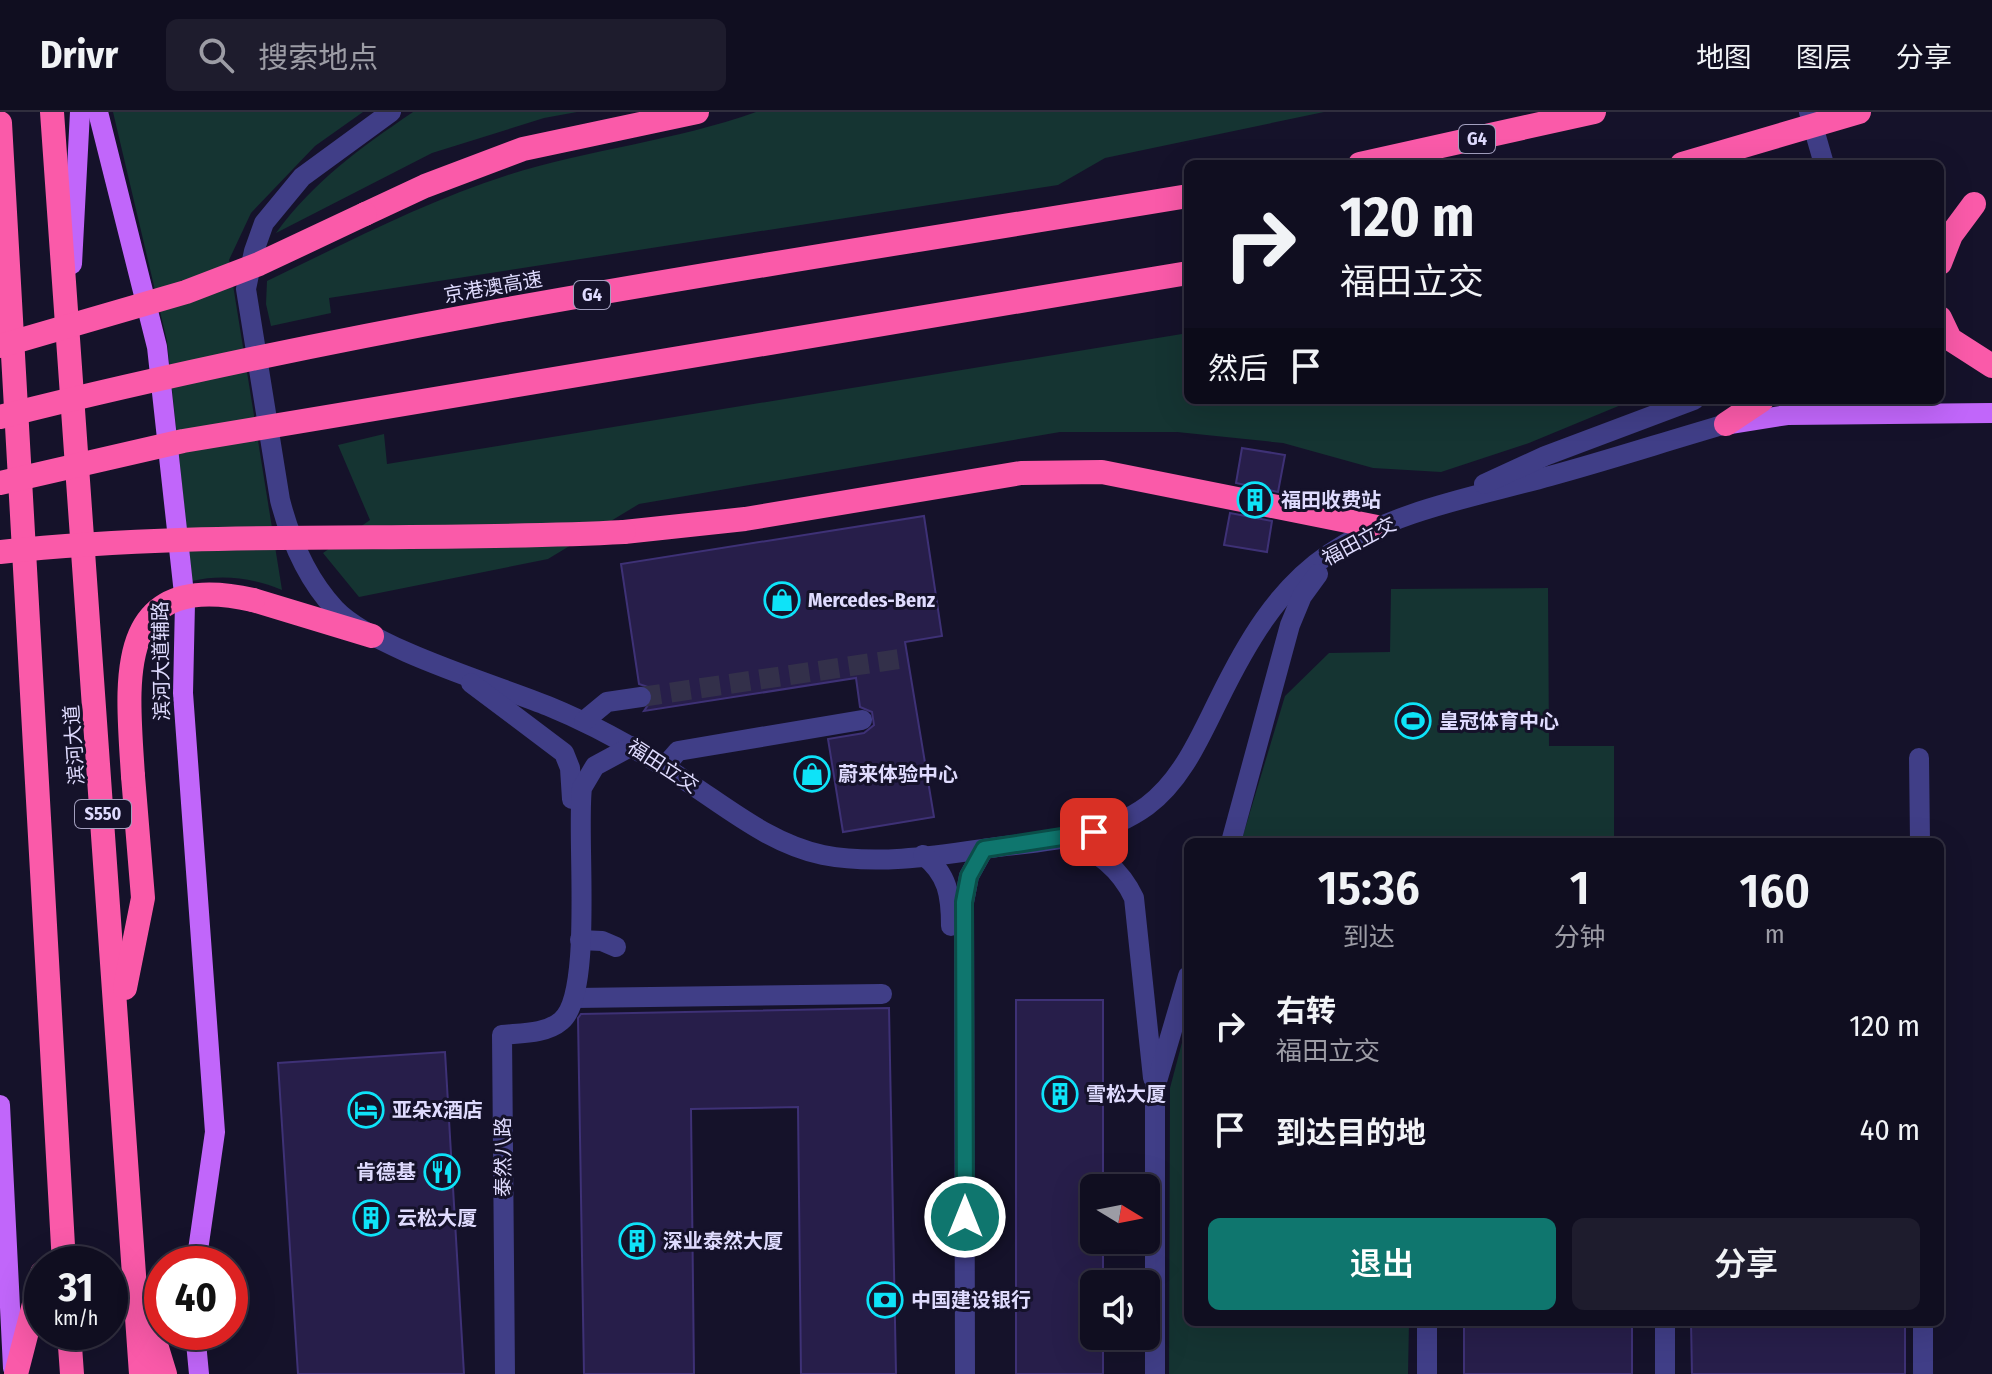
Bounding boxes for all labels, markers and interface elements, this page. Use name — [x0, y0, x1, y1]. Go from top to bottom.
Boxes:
search box — [166, 19, 726, 91]
text: Drivr — [40, 32, 118, 78]
icon: search — [194, 33, 238, 77]
text: 搜索地点 — [258, 40, 378, 76]
text: 地图 — [1696, 41, 1752, 74]
text: 图层 — [1796, 41, 1852, 74]
text: 分享 — [1896, 41, 1952, 74]
road number: G4 — [1459, 125, 1495, 153]
text: 120 m — [1340, 184, 1475, 251]
icon: right — [1208, 192, 1312, 296]
text: 福田立交 — [1340, 260, 1484, 304]
street label: 京港澳高速 — [442, 266, 544, 308]
road number: G4 — [574, 281, 610, 309]
icon: arrive — [1284, 344, 1328, 388]
text: 然后 — [1208, 351, 1268, 387]
building icon: 福田收费站 — [1236, 481, 1274, 519]
place label: 福田收费站 — [1281, 488, 1381, 512]
street label: 福田立交 — [1318, 512, 1400, 570]
shop icon: Mercedes-Benz — [763, 581, 801, 619]
place label: Mercedes-Benz — [808, 588, 936, 612]
street label: 滨河大道辅路 — [148, 601, 174, 721]
sports icon: 皇冠体育中心 — [1394, 702, 1432, 740]
street label: 滨河大道 — [59, 704, 89, 786]
place label: 皇冠体育中心 — [1439, 709, 1559, 733]
street label: 福田立交 — [623, 734, 703, 798]
shop icon: 蔚来体验中心 — [793, 755, 831, 793]
place label: 蔚来体验中心 — [838, 762, 958, 786]
pin — [1060, 798, 1128, 866]
road number: S550 — [75, 800, 131, 828]
icon: arrive — [1072, 810, 1116, 854]
text: 15:36 — [1318, 859, 1420, 917]
text: 1 — [1570, 859, 1590, 917]
text: 160 — [1740, 862, 1810, 920]
text: m — [1765, 919, 1785, 950]
text: 到达 — [1343, 922, 1395, 953]
text: 分钟 — [1554, 922, 1606, 953]
text: 右转 — [1276, 993, 1336, 1029]
icon: right — [1208, 1004, 1252, 1048]
text: 120 m — [1849, 1008, 1920, 1044]
text: 福田立交 — [1276, 1036, 1380, 1067]
building icon: 雪松大厦 — [1041, 1075, 1079, 1113]
place label: 雪松大厦 — [1086, 1082, 1166, 1106]
hotel icon: 亚朵X酒店 — [347, 1091, 385, 1129]
place label: 亚朵X酒店 — [392, 1098, 483, 1122]
icon: arrive — [1208, 1108, 1252, 1152]
text: 40 m — [1860, 1112, 1920, 1148]
text: 到达目的地 — [1276, 1115, 1426, 1151]
street label: 泰然八路 — [491, 1117, 515, 1197]
restaurant icon: 肯德基 — [423, 1153, 461, 1191]
place label: 肯德基 — [356, 1160, 416, 1184]
north arrow — [1080, 1174, 1160, 1254]
map controls — [1080, 1174, 1160, 1350]
position arrow — [923, 1175, 1007, 1259]
building icon: 云松大厦 — [352, 1199, 390, 1237]
place label: 云松大厦 — [397, 1206, 477, 1230]
button: 退出 — [1208, 1218, 1556, 1310]
button: 分享 — [1572, 1218, 1920, 1310]
building icon: 深业泰然大厦 — [618, 1222, 656, 1260]
place label: 深业泰然大厦 — [663, 1229, 783, 1253]
speed limit sign: 40 — [144, 1246, 248, 1350]
text: 31 — [58, 1264, 94, 1312]
button: sound — [1080, 1270, 1160, 1350]
bank icon: 中国建设银行 — [866, 1281, 904, 1319]
place label: 中国建设银行 — [911, 1288, 1031, 1312]
text: km/h — [54, 1306, 98, 1330]

